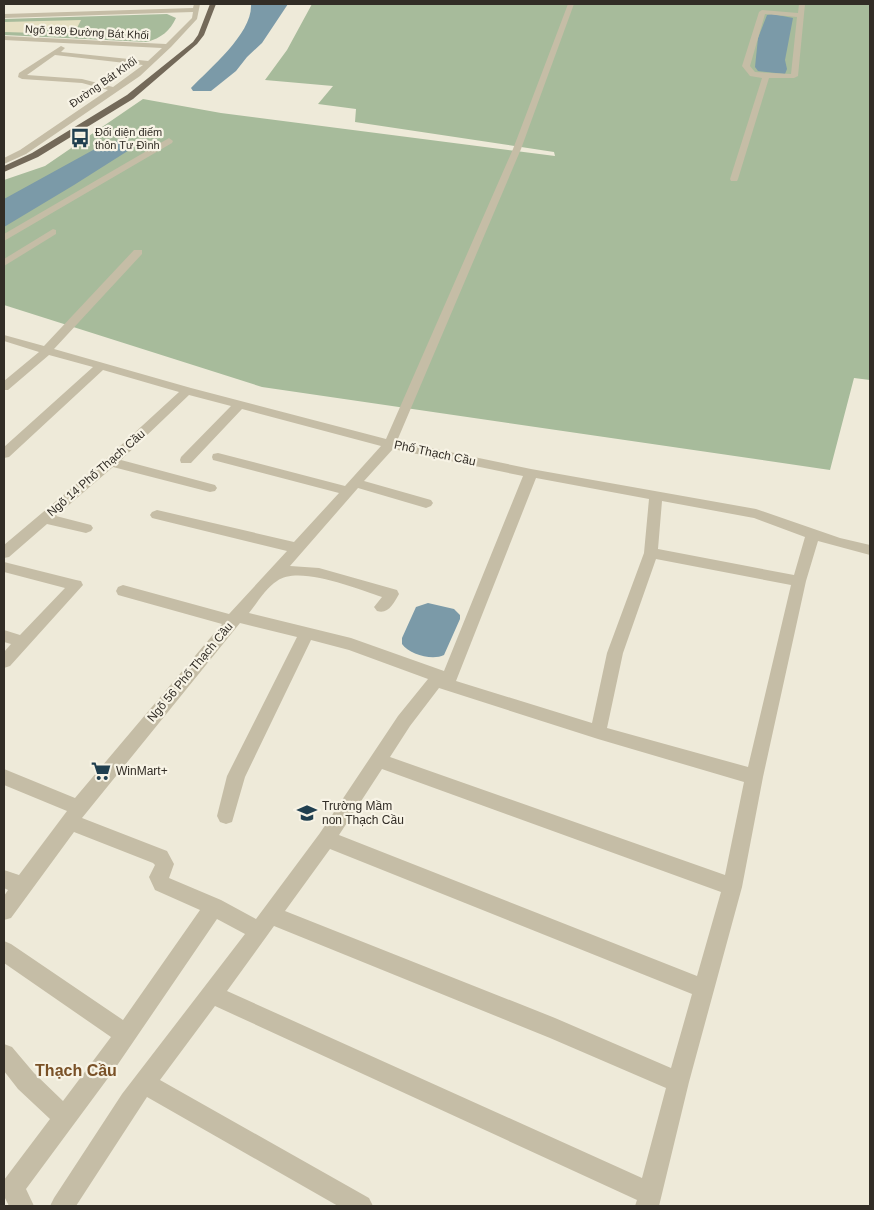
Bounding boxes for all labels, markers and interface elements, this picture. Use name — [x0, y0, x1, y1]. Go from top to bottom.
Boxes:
street label: Ngõ 189 Đường Bát Khối — [25, 23, 149, 41]
street label: Đường Bát Khối — [67, 54, 139, 110]
place label: Đối diện điếm thôn Tư Đình — [95, 126, 162, 151]
bus stop icon: Đối diện điếm thôn Tư Đình — [69, 127, 91, 149]
street label: Ngõ 14 Phố Thạch Cầu — [44, 427, 148, 519]
street label: Phố Thạch Cầu — [393, 438, 477, 468]
street label: Ngõ 56 Phố Thạch Cầu — [144, 620, 236, 724]
supermarket icon: WinMart+ — [90, 760, 112, 782]
place label: WinMart+ — [116, 764, 168, 778]
place label: Trường Mầm non Thạch Cầu — [322, 799, 404, 827]
school or university icon: Trường Mầm non Thạch Cầu — [296, 802, 318, 824]
district label: Thạch Cầu — [35, 1062, 117, 1079]

